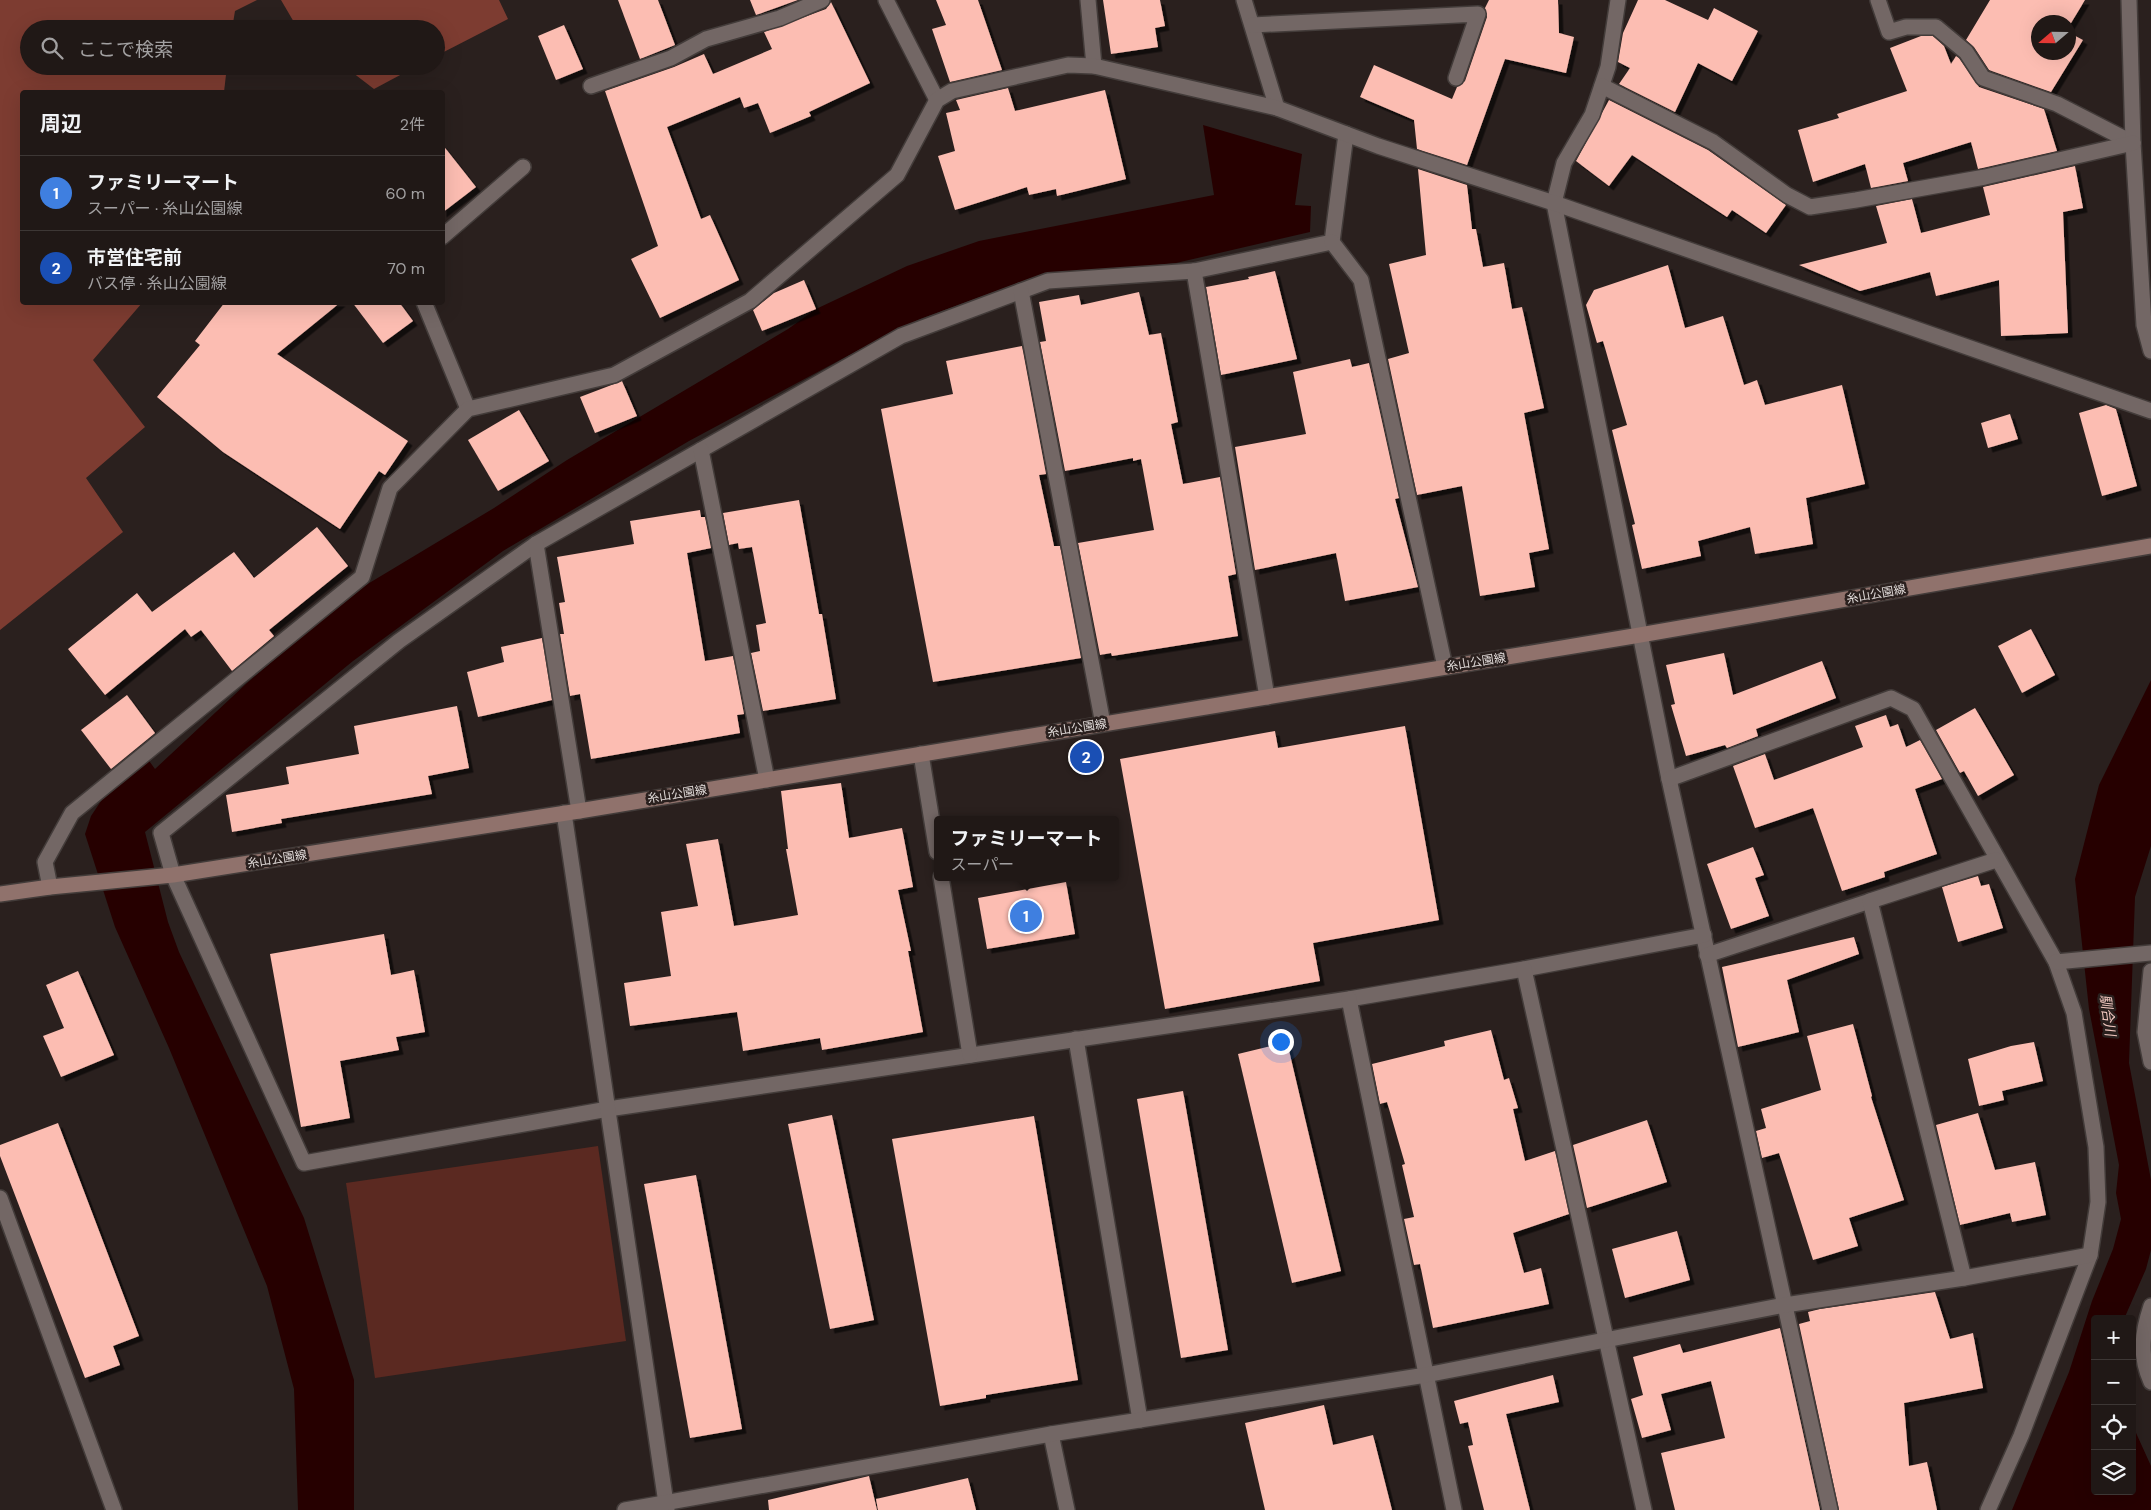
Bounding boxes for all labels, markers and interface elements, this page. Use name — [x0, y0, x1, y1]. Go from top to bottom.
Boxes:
north arrow — [2031, 15, 2076, 60]
search box — [20, 20, 445, 75]
icon: search — [38, 34, 66, 62]
text: ここで検索 — [78, 37, 173, 62]
text: 周辺 — [40, 110, 82, 138]
text: 2件 — [400, 114, 425, 135]
text: ファミリーマート — [87, 170, 239, 195]
text: 1 — [53, 183, 59, 204]
text: 60 m — [385, 183, 425, 204]
text: スーパー · 糸山公園線 — [87, 198, 243, 219]
text: 市営住宅前 — [87, 245, 182, 270]
text: 2 — [51, 258, 61, 279]
text: 70 m — [387, 258, 425, 279]
text: バス停 · 糸山公園線 — [87, 273, 227, 294]
street label: 糸山公園線 — [1845, 581, 1907, 607]
street label: 糸山公園線 — [1445, 649, 1507, 675]
street label: 糸山公園線 — [1046, 715, 1108, 741]
pin: 2 — [1070, 738, 1102, 776]
street label: 糸山公園線 — [646, 781, 708, 807]
popup — [934, 816, 1119, 881]
text: ファミリーマート — [950, 826, 1103, 851]
street label: 糸山公園線 — [246, 846, 308, 872]
text: スーパー — [950, 854, 1014, 875]
pin: 1 — [1010, 897, 1042, 935]
water label: 馴合川 — [2096, 993, 2120, 1039]
your location — [1268, 1029, 1294, 1055]
map controls — [2091, 1315, 2136, 1495]
button: + — [2091, 1315, 2136, 1360]
button: − — [2091, 1360, 2136, 1405]
button: locate — [2091, 1405, 2136, 1450]
button: layers — [2091, 1450, 2136, 1495]

